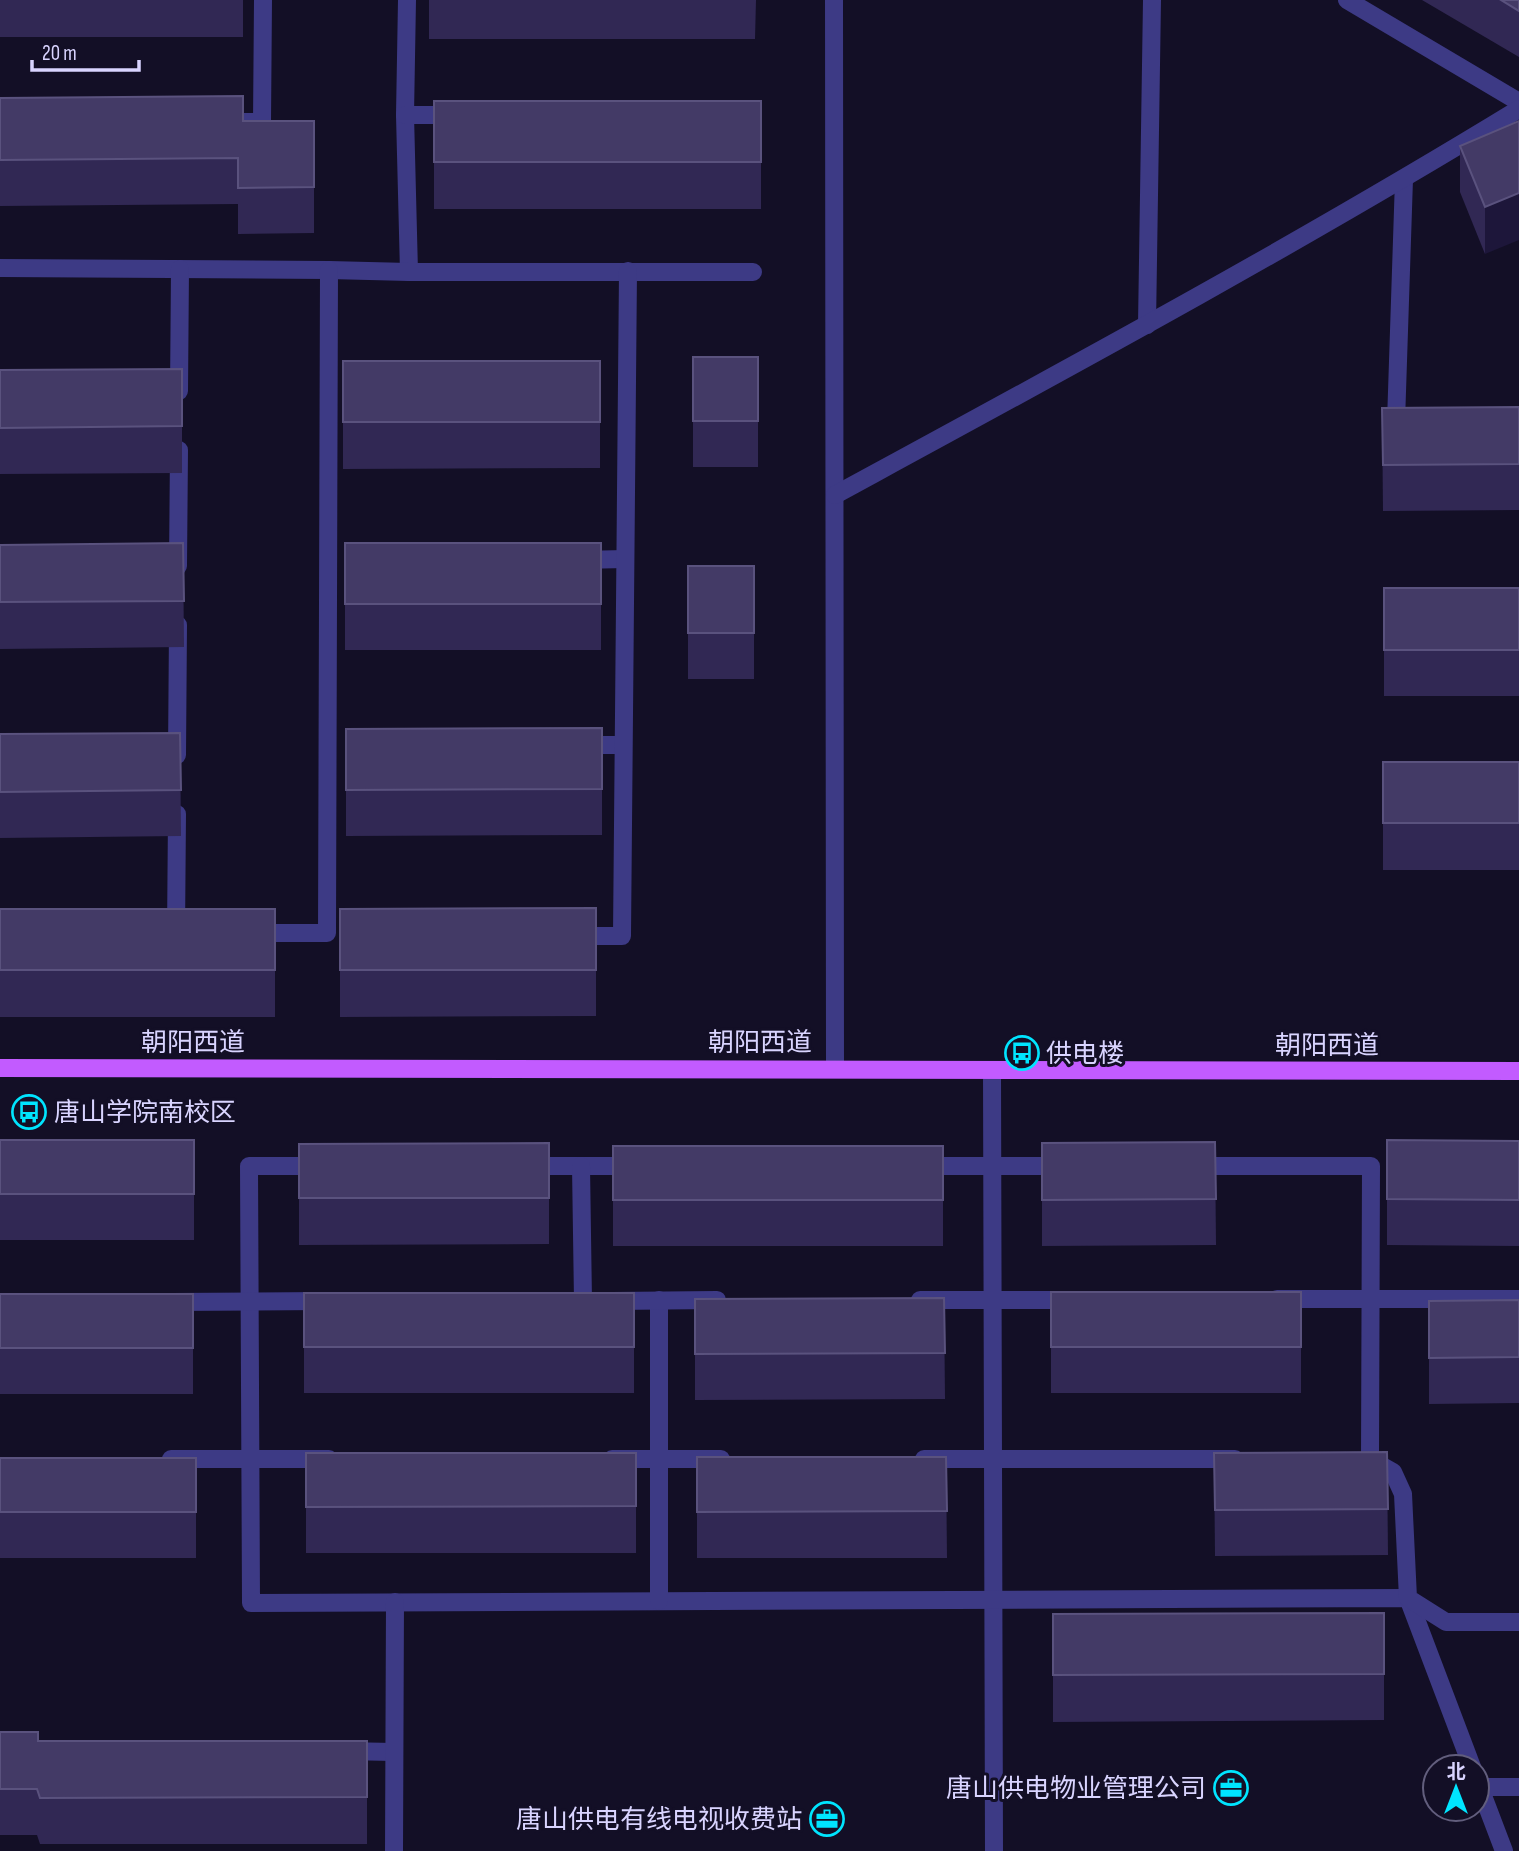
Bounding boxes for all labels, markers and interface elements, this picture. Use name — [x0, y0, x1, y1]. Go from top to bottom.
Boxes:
scale bar — [32, 28, 138, 72]
text: 20 m — [42, 41, 77, 66]
street label: 朝阳西道 — [141, 1028, 245, 1059]
street label: 朝阳西道 — [708, 1028, 812, 1059]
street label: 朝阳西道 — [1275, 1031, 1379, 1062]
bus stop icon: 供电楼 — [1003, 1034, 1041, 1072]
place label: 供电楼 — [1046, 1039, 1124, 1070]
bus stop icon: 唐山学院南校区 — [10, 1093, 48, 1131]
place label: 唐山学院南校区 — [54, 1098, 236, 1129]
north arrow — [1421, 1753, 1491, 1823]
text: 北 — [1446, 1761, 1466, 1784]
office icon: 唐山供电物业管理公司 — [1212, 1769, 1250, 1807]
place label: 唐山供电物业管理公司 — [946, 1774, 1206, 1805]
office icon: 唐山供电有线电视收费站 — [808, 1800, 846, 1838]
place label: 唐山供电有线电视收费站 — [516, 1805, 802, 1836]

